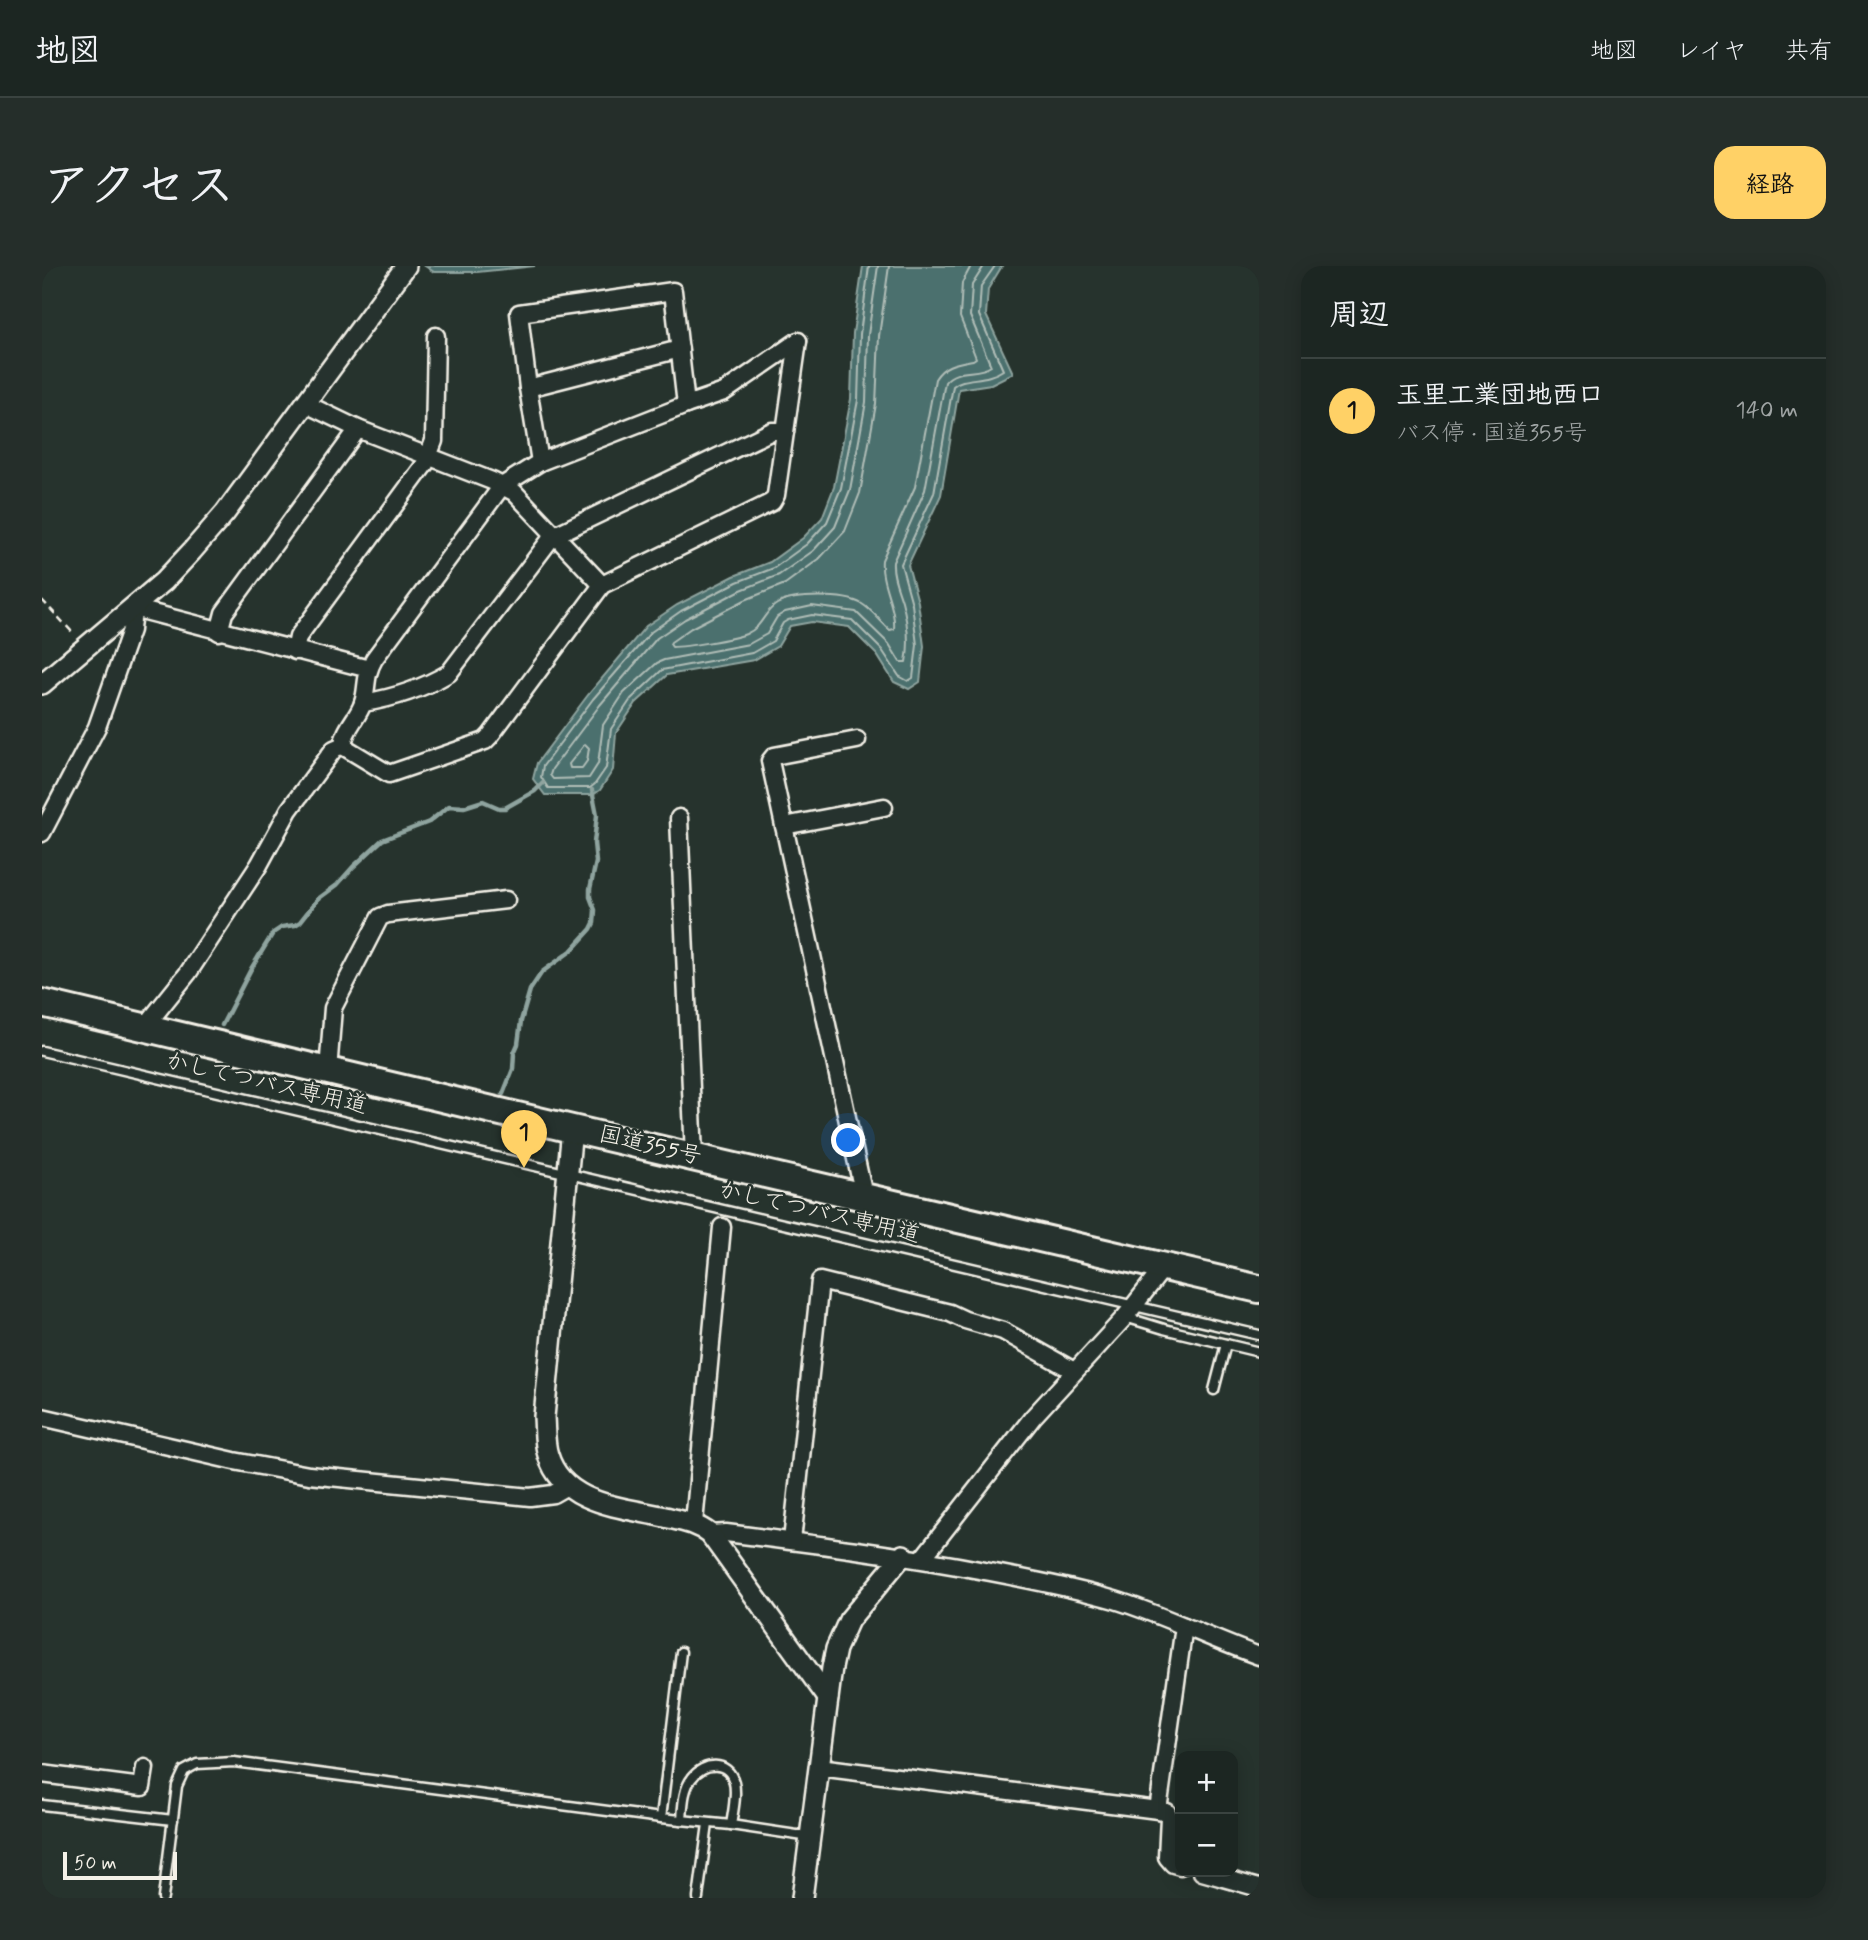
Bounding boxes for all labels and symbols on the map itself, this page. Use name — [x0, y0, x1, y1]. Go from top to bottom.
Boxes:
street label: かしてつバス専用道 — [162, 1046, 370, 1122]
pin: 1 — [501, 1110, 547, 1168]
street label: 国道355号 — [596, 1120, 704, 1172]
your location — [831, 1123, 865, 1157]
street label: かしてつバス専用道 — [715, 1175, 923, 1251]
scale bar — [63, 1849, 177, 1881]

